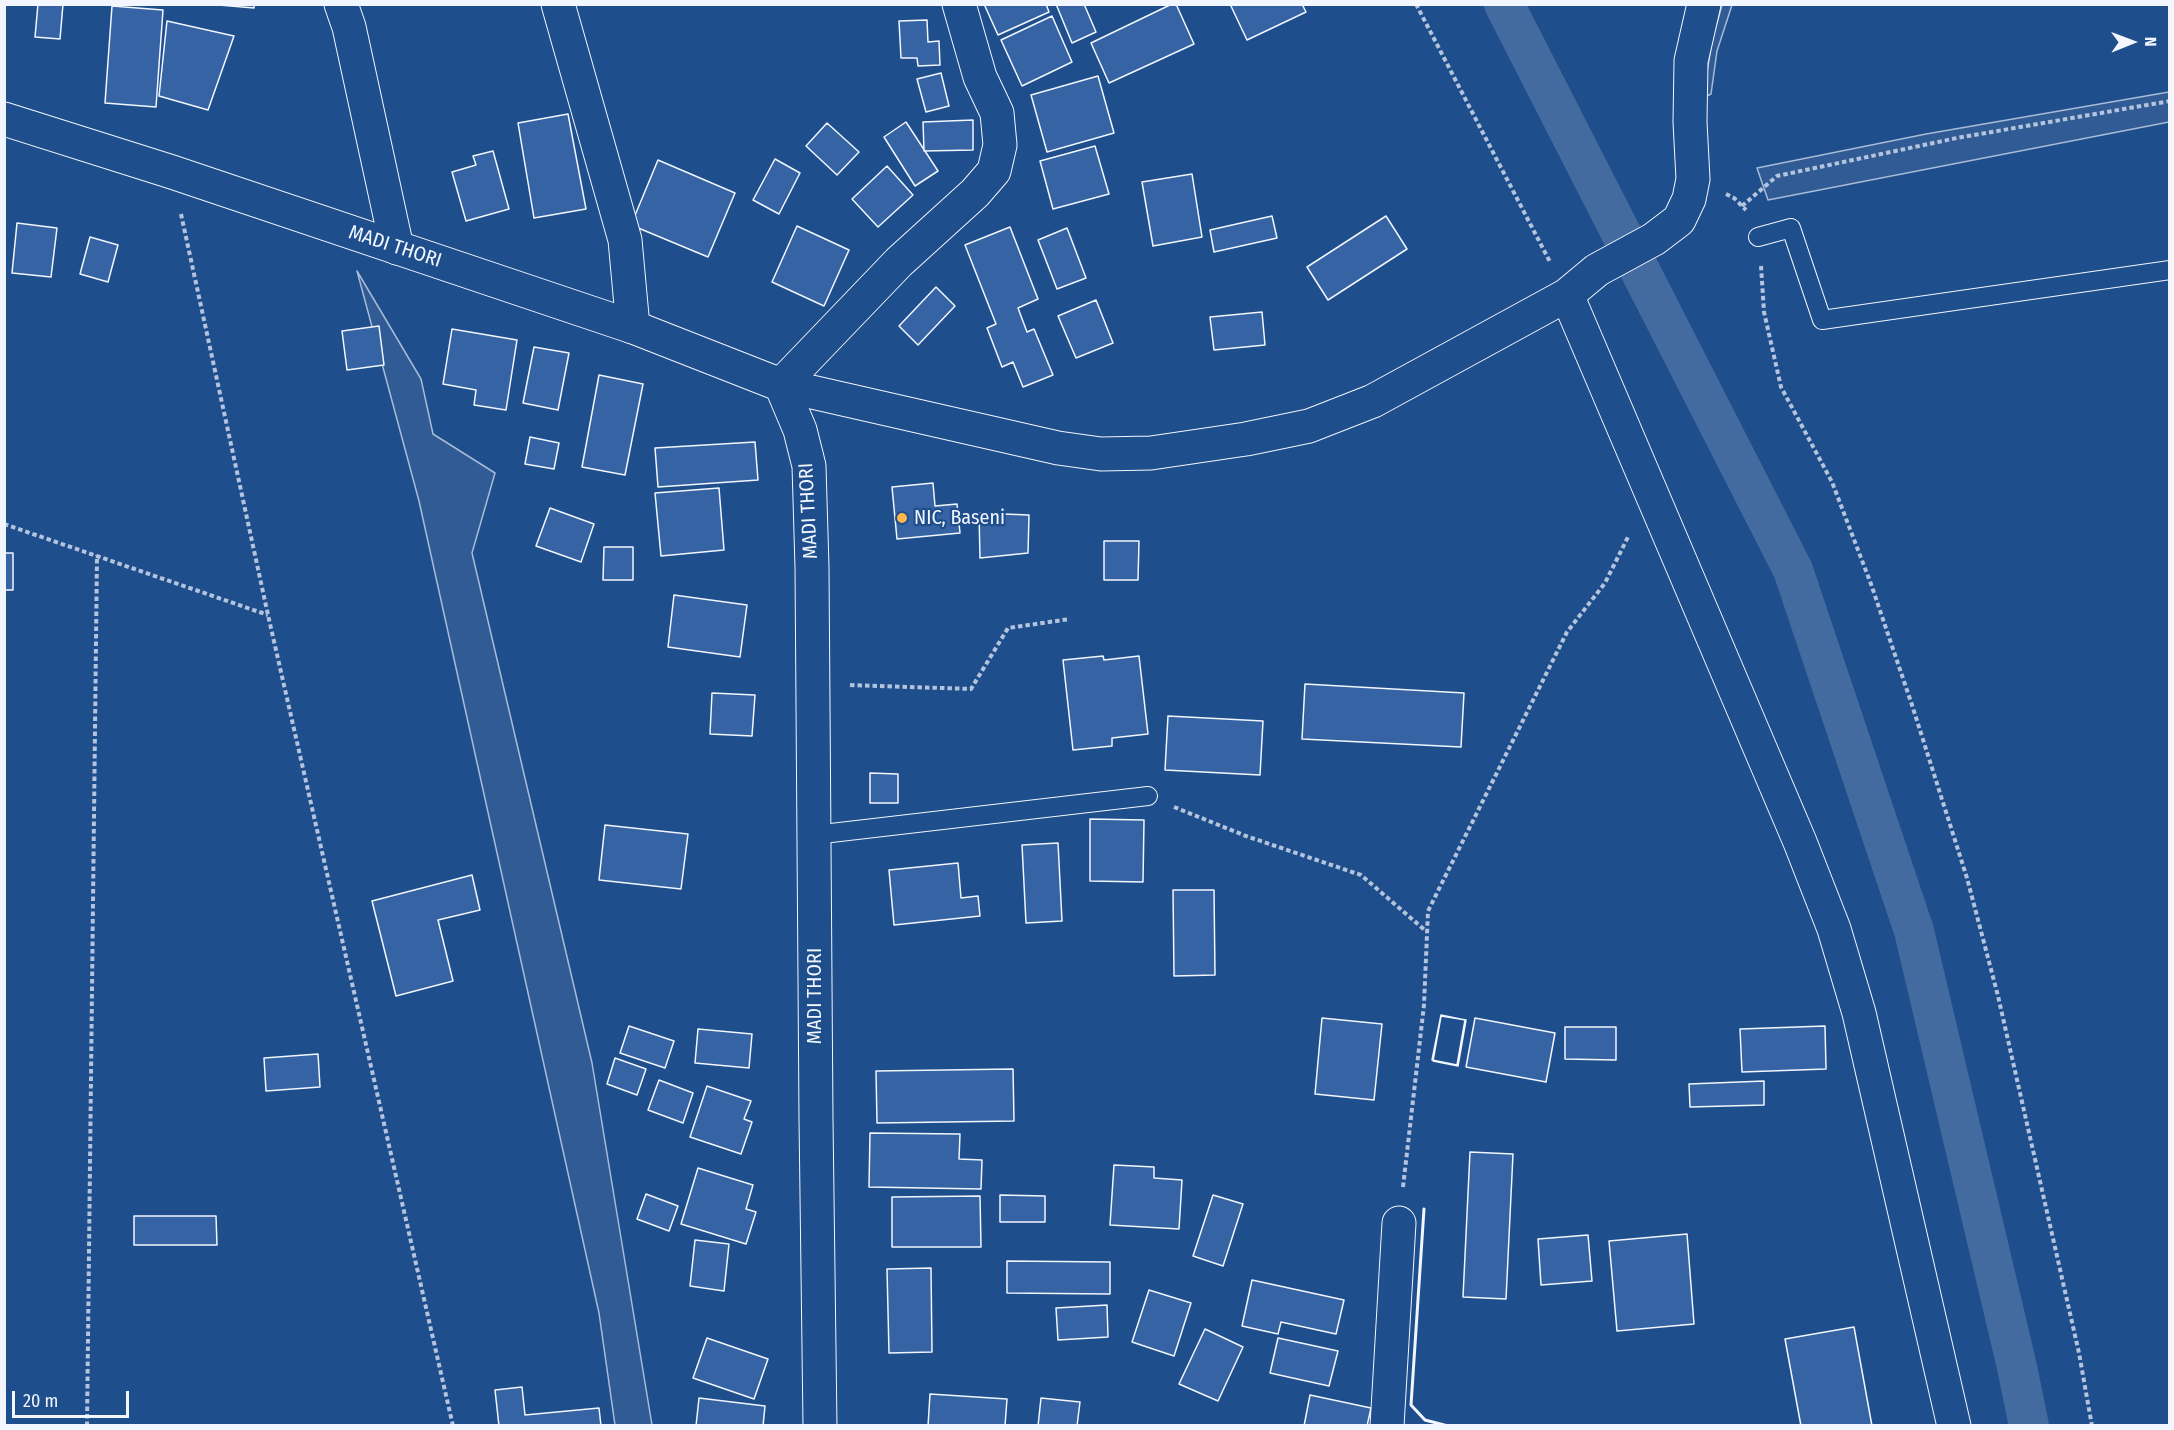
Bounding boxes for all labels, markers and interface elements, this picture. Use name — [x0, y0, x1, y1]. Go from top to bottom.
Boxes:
north arrow — [2102, 12, 2162, 72]
text: N — [2141, 37, 2160, 47]
street label: MADI THORI — [345, 221, 445, 273]
street label: MADI THORI — [794, 462, 824, 560]
place label: NIC, Baseni — [914, 506, 1005, 530]
marker: NIC, Baseni — [895, 511, 909, 525]
street label: MADI THORI — [803, 948, 827, 1044]
scale bar — [15, 1379, 132, 1417]
text: 20 m — [23, 1390, 58, 1412]

